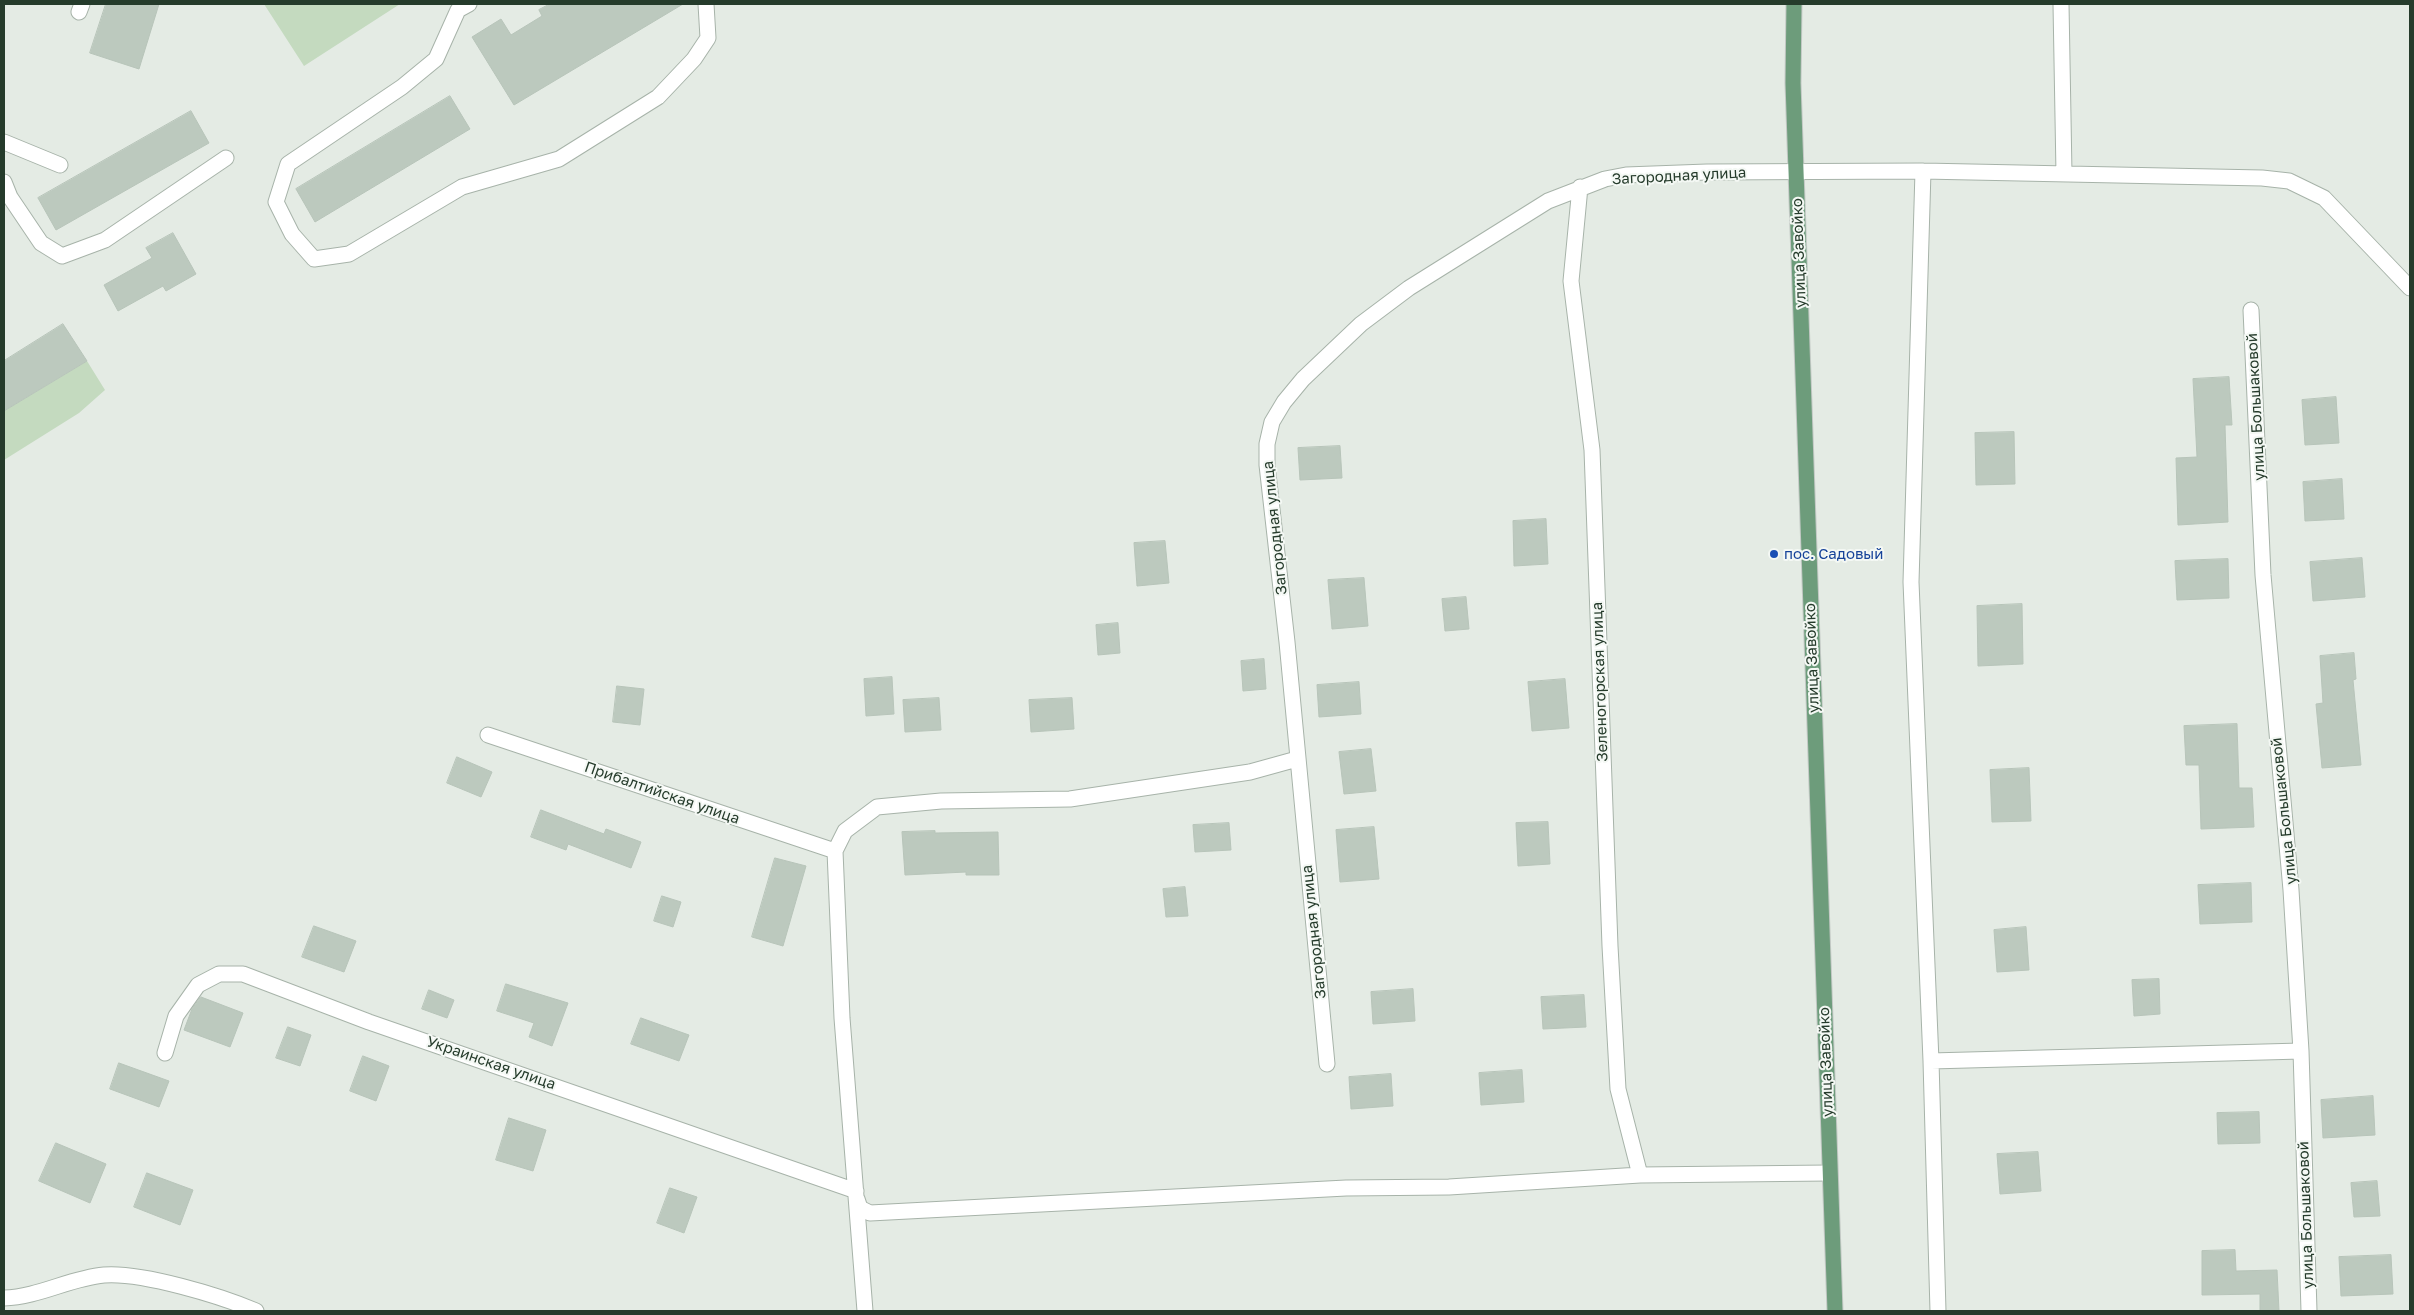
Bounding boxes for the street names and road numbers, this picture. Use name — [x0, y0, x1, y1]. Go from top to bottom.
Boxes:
street label: Загородная улица — [1611, 163, 1747, 189]
street label: улица Завойко — [1788, 198, 1810, 308]
street label: улица Большаковой — [2243, 333, 2269, 481]
street label: Загородная улица — [1259, 460, 1291, 596]
street label: Зеленогорская улица — [1588, 602, 1612, 762]
street label: улица Завойко — [1801, 603, 1823, 713]
street label: улица Большаковой — [2267, 737, 2301, 885]
street label: Прибалтийская улица — [582, 758, 742, 828]
street label: Загородная улица — [1298, 864, 1330, 1000]
street label: улица Завойко — [1815, 1007, 1837, 1117]
street label: Украинская улица — [424, 1032, 558, 1094]
street label: улица Большаковой — [2294, 1141, 2318, 1289]

